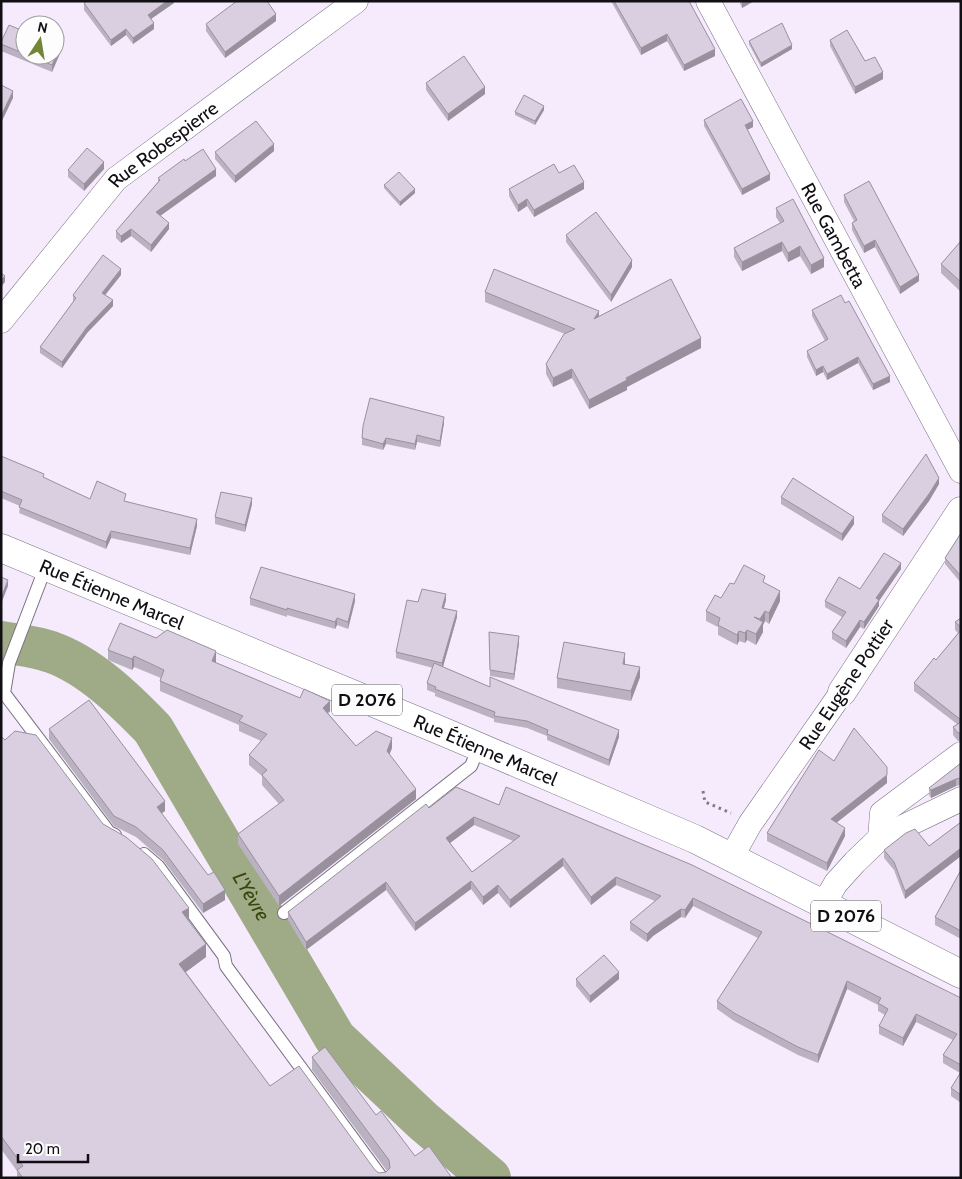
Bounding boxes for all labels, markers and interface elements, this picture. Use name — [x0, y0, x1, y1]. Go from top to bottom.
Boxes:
north arrow — [15, 15, 65, 65]
text: N — [36, 17, 49, 37]
street label: Rue Robespierre — [103, 96, 223, 192]
street label: Rue Gambetta — [796, 179, 871, 292]
street label: Rue Étienne Marcel — [36, 554, 188, 635]
street label: Rue Eugène Pottier — [794, 615, 899, 754]
road number: D 2076 — [332, 684, 402, 716]
street label: Rue Étienne Marcel — [410, 710, 561, 791]
water label: L'Yèvre — [228, 867, 275, 925]
road number: D 2076 — [811, 900, 881, 931]
scale bar — [18, 1132, 88, 1164]
text: 20 m — [25, 1140, 60, 1158]

